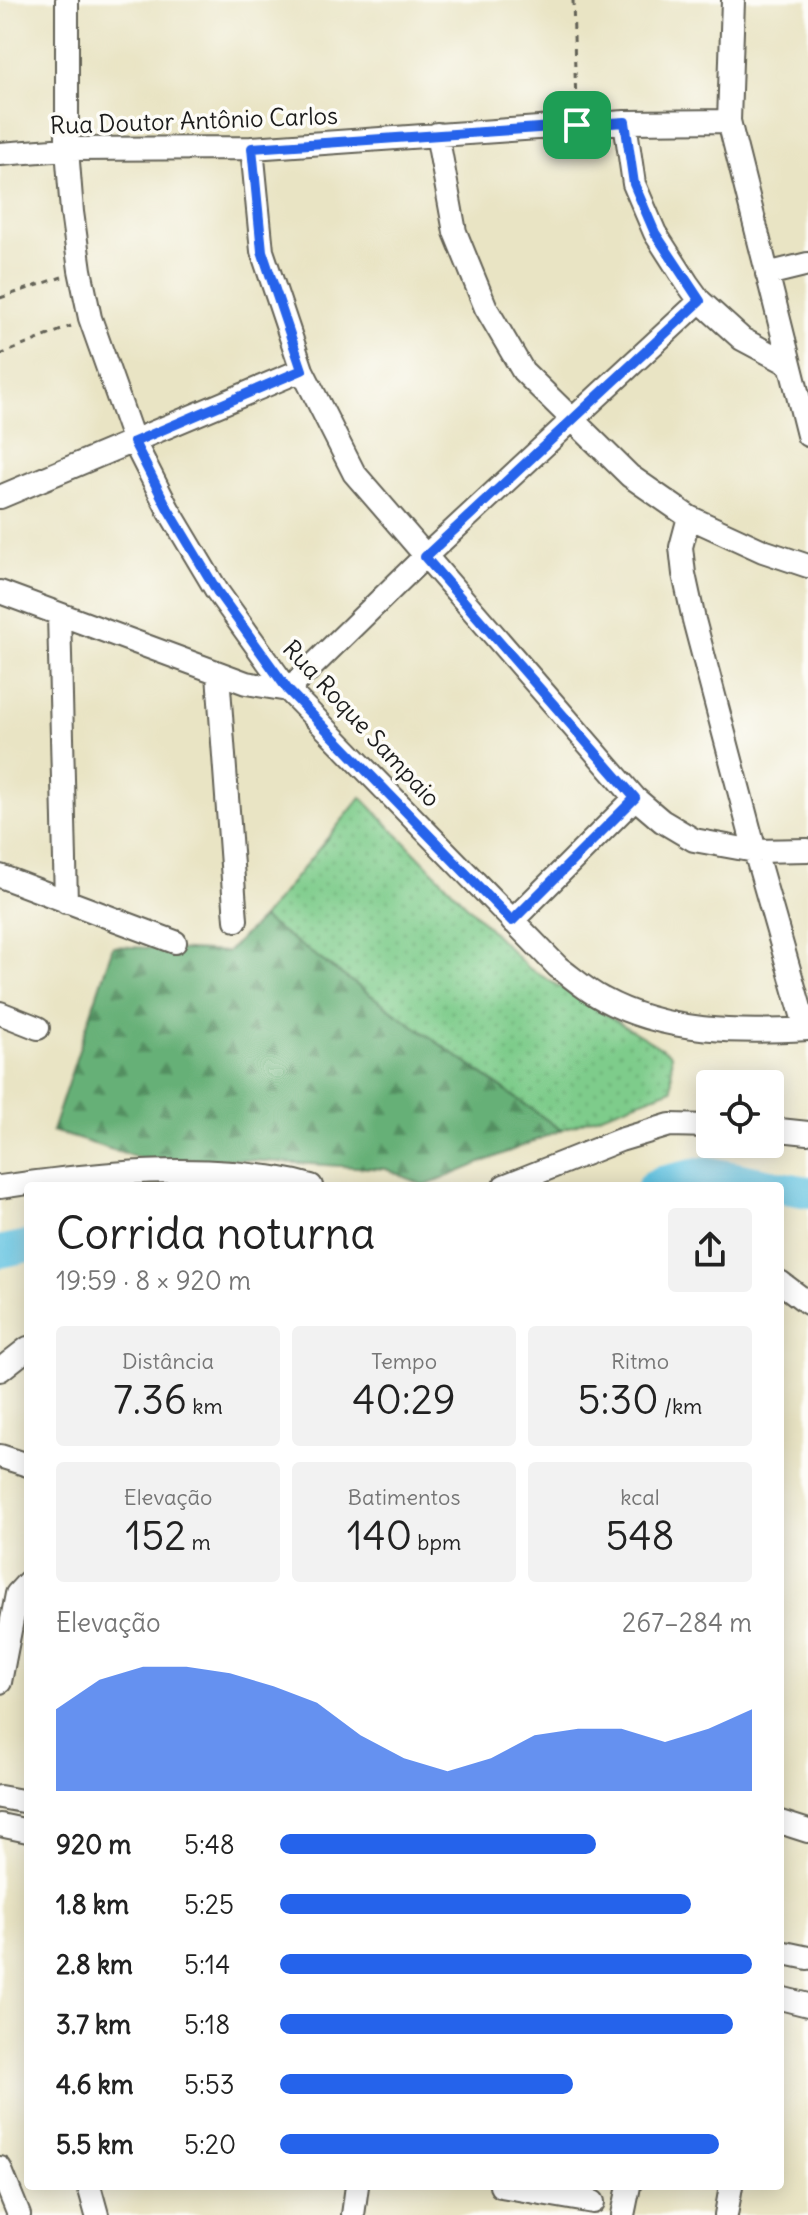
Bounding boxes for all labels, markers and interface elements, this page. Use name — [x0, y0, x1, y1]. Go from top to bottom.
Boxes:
pin — [543, 91, 611, 159]
street label: Rua Doutor Antônio Carlos — [50, 100, 338, 140]
icon: arrive — [555, 103, 599, 147]
street label: Rua Roque Sampaio — [277, 633, 447, 813]
map controls — [696, 1070, 784, 1158]
button: locate — [696, 1070, 784, 1158]
text: Corrida noturna — [56, 1206, 375, 1261]
button: share — [668, 1208, 752, 1292]
text: 19:59 · 8 × 920 m — [56, 1264, 251, 1297]
text: Distância — [122, 1347, 214, 1375]
text: Tempo — [371, 1347, 437, 1375]
text: Ritmo — [611, 1347, 669, 1375]
text: 7.36 — [113, 1375, 187, 1425]
text: 40:29 — [352, 1375, 456, 1425]
text: 5:30 — [578, 1375, 659, 1425]
text: km — [187, 1392, 223, 1420]
text: /km — [659, 1392, 702, 1420]
text: Elevação — [124, 1483, 212, 1511]
text: Batimentos — [348, 1483, 460, 1511]
text: kcal — [620, 1483, 660, 1511]
text: 152 — [125, 1511, 186, 1561]
text: 140 — [347, 1511, 412, 1561]
text: 548 — [605, 1511, 675, 1561]
text: m — [186, 1528, 211, 1556]
text: bpm — [412, 1528, 461, 1556]
text: Elevação — [56, 1606, 161, 1639]
text: 267–284 m — [622, 1606, 752, 1639]
text: 920 m — [56, 1828, 131, 1861]
text: 5:48 — [184, 1828, 235, 1861]
text: 1.8 km — [56, 1888, 129, 1921]
text: 5:25 — [184, 1888, 234, 1921]
text: 2.8 km — [56, 1948, 133, 1981]
text: 5:14 — [184, 1948, 230, 1981]
text: 3.7 km — [56, 2008, 131, 2041]
text: 5:18 — [184, 2008, 230, 2041]
text: 4.6 km — [56, 2068, 134, 2101]
text: 5:53 — [184, 2068, 235, 2101]
text: 5.5 km — [56, 2128, 134, 2161]
text: 5:20 — [184, 2128, 236, 2161]

